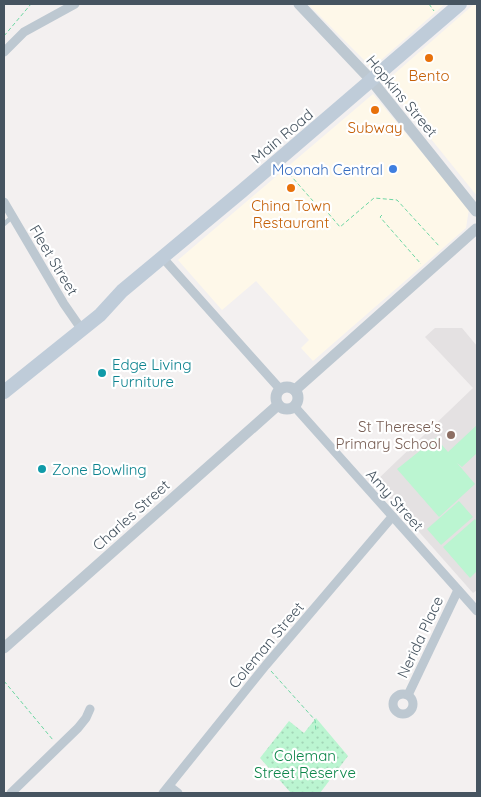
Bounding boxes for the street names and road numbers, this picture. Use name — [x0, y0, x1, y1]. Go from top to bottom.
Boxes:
street label: Hopkins Street — [362, 51, 442, 141]
street label: Main Road — [247, 105, 317, 167]
street label: Fleet Street — [26, 221, 82, 299]
street label: Amy Street — [362, 465, 428, 535]
street label: Charles Street — [89, 475, 173, 555]
street label: Nerida Place — [393, 593, 447, 681]
street label: Coleman Street — [224, 598, 308, 692]

